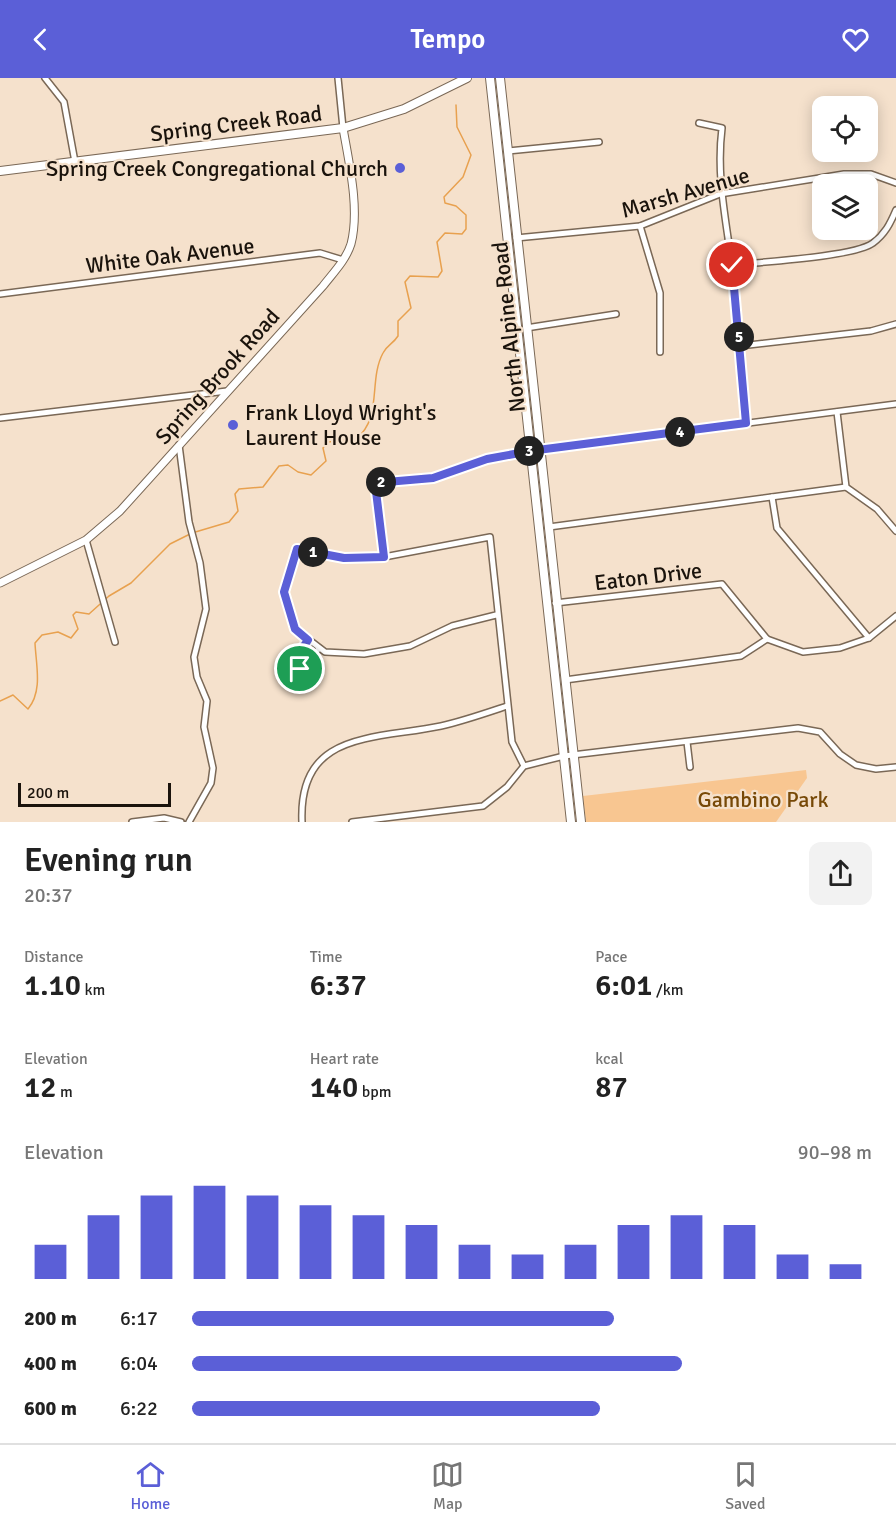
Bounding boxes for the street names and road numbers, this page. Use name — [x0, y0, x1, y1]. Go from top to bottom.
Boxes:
street label: Spring Creek Road — [149, 100, 323, 147]
street label: Marsh Avenue — [618, 161, 752, 224]
street label: White Oak Avenue — [84, 232, 256, 279]
street label: North Alpine Road — [486, 240, 531, 414]
street label: Spring Brook Road — [149, 303, 285, 450]
street label: Eaton Drive — [593, 557, 703, 596]

